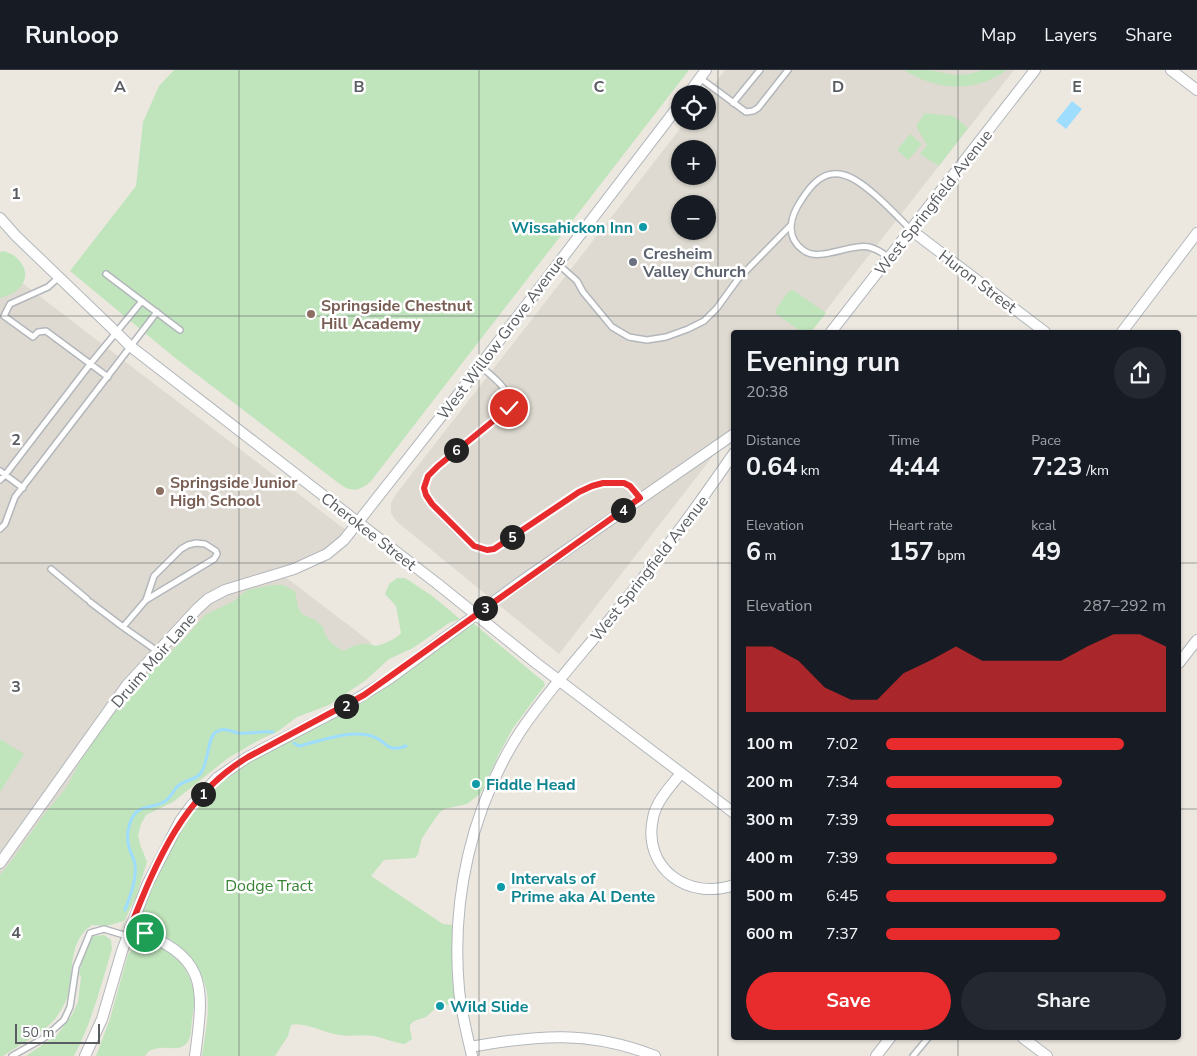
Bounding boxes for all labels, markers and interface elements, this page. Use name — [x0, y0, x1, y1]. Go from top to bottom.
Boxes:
text: Runloop — [25, 19, 119, 51]
text: Map — [981, 23, 1016, 47]
text: Layers — [1044, 23, 1097, 47]
text: Share — [1125, 23, 1172, 47]
text: A — [114, 76, 126, 98]
text: B — [353, 76, 365, 98]
text: C — [594, 76, 605, 98]
text: D — [832, 76, 844, 98]
text: E — [1072, 76, 1082, 98]
map controls — [671, 85, 716, 240]
button: locate — [671, 85, 716, 130]
street label: West Springfield Avenue — [870, 125, 998, 280]
button: + — [671, 140, 716, 185]
text: 1 — [11, 183, 21, 205]
button: − — [671, 195, 716, 240]
place label: Wissahickon Inn — [511, 217, 633, 239]
marker: Wissahickon Inn — [637, 221, 649, 233]
place label: Cresheim Valley Church — [642, 243, 746, 283]
street label: Huron Street — [934, 245, 1021, 319]
street label: West Willow Grove Avenue — [433, 251, 571, 424]
marker: Cresheim Valley Church — [627, 256, 639, 268]
place label: Springside Chestnut Hill Academy — [321, 295, 473, 335]
marker: Springside Chestnut Hill Academy — [305, 308, 317, 320]
text: Evening run — [746, 343, 900, 381]
button: share — [1114, 347, 1166, 399]
text: 20:38 — [746, 381, 788, 403]
pin — [488, 387, 530, 429]
icon: check — [495, 394, 523, 422]
text: 2 — [11, 429, 21, 451]
text: Distance — [746, 431, 800, 450]
text: Time — [889, 431, 920, 450]
text: Pace — [1031, 431, 1061, 450]
pin: 6 — [444, 438, 468, 462]
text: 6 — [452, 441, 461, 460]
text: 0.64 — [746, 450, 797, 484]
text: 4:44 — [889, 450, 940, 484]
text: 7:23 — [1031, 450, 1083, 484]
text: km — [797, 461, 820, 480]
text: /km — [1083, 461, 1109, 480]
place label: Springside Junior High School — [170, 472, 298, 512]
marker: Springside Junior High School — [154, 485, 166, 497]
street label: Cherokee Street — [316, 488, 421, 576]
street label: West Springfield Avenue — [586, 491, 714, 646]
pin: 4 — [610, 498, 636, 522]
text: 4 — [619, 501, 628, 520]
text: Elevation — [746, 516, 804, 535]
text: Heart rate — [889, 516, 953, 535]
text: kcal — [1031, 516, 1056, 535]
pin: 5 — [500, 524, 524, 550]
text: 5 — [508, 528, 517, 547]
text: 6 — [746, 535, 761, 569]
text: 157 — [889, 535, 934, 569]
text: 49 — [1031, 535, 1061, 569]
text: m — [761, 546, 777, 565]
text: bpm — [934, 546, 966, 565]
text: Elevation — [746, 595, 812, 617]
text: 287–292 m — [1083, 595, 1166, 617]
pin: 3 — [472, 596, 498, 620]
text: 3 — [481, 599, 490, 618]
street label: Druim Moir Lane — [106, 609, 201, 713]
text: 3 — [11, 676, 21, 698]
pin: 2 — [334, 694, 358, 718]
text: 2 — [342, 697, 351, 716]
text: 100 m — [746, 733, 793, 755]
text: 7:02 — [826, 733, 858, 755]
text: 200 m — [746, 771, 793, 793]
text: 7:34 — [826, 771, 858, 793]
place label: Fiddle Head — [486, 774, 576, 796]
marker: Fiddle Head — [470, 778, 482, 790]
pin: 1 — [190, 782, 216, 806]
text: 1 — [199, 785, 208, 804]
text: 300 m — [746, 809, 793, 831]
text: 7:39 — [826, 809, 858, 831]
text: 400 m — [746, 847, 793, 869]
text: 7:39 — [826, 847, 858, 869]
place label: Intervals of Prime aka Al Dente — [511, 868, 656, 908]
park label: Dodge Tract — [225, 875, 313, 897]
marker: Intervals of Prime aka Al Dente — [495, 881, 507, 893]
text: 500 m — [746, 885, 793, 907]
text: 6:45 — [826, 885, 858, 907]
pin — [124, 912, 166, 954]
icon: arrive — [131, 919, 159, 947]
text: 4 — [11, 922, 21, 944]
text: 600 m — [746, 923, 793, 945]
text: 7:37 — [826, 923, 858, 945]
button: Save — [746, 972, 951, 1030]
button: Share — [961, 972, 1166, 1030]
place label: Wild Slide — [450, 996, 529, 1018]
marker: Wild Slide — [434, 1000, 446, 1012]
scale bar — [15, 1021, 100, 1044]
text: 50 m — [22, 1023, 54, 1042]

